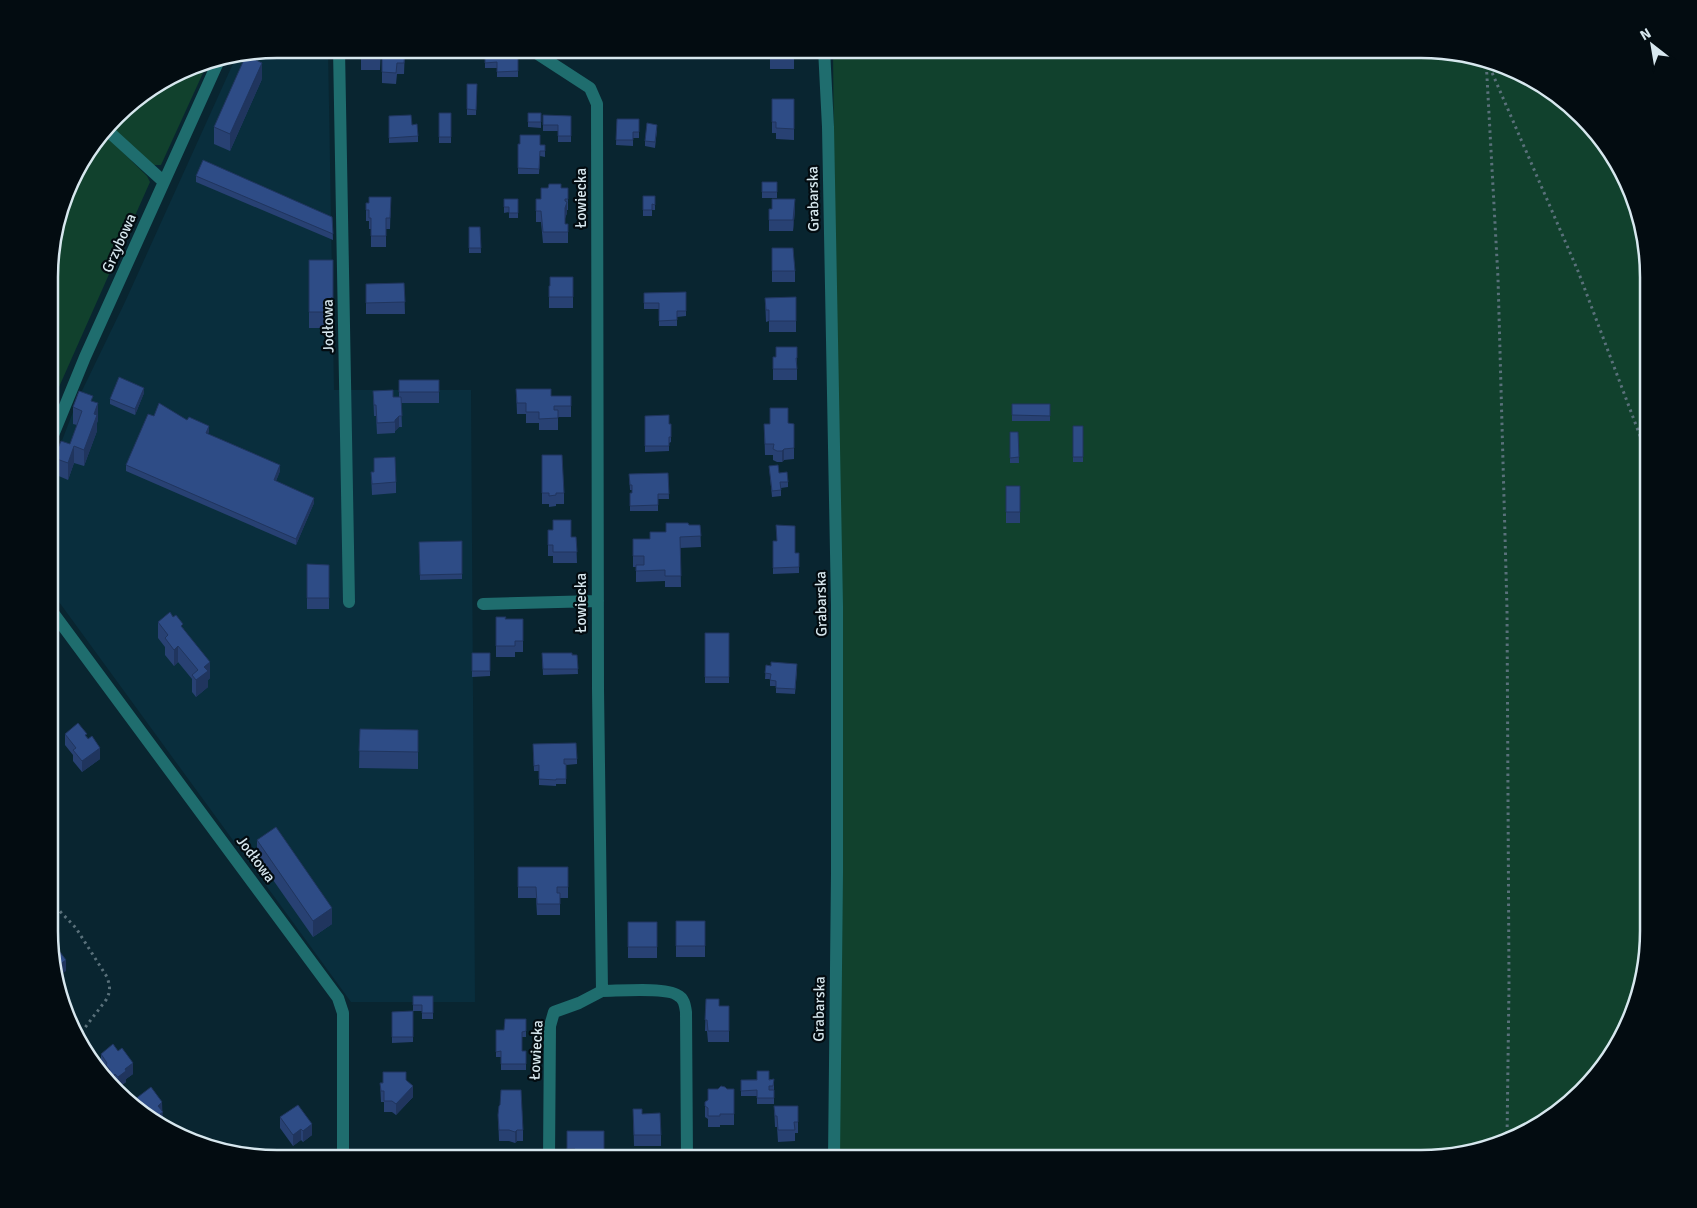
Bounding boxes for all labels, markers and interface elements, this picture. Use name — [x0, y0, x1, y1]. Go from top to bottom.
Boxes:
north arrow — [1627, 20, 1677, 70]
text: N — [1637, 24, 1654, 44]
street label: Grabarska — [803, 166, 823, 232]
street label: Łowiecka — [572, 168, 590, 228]
street label: Grzybowa — [98, 211, 140, 275]
street label: Jodłowa — [319, 299, 337, 353]
street label: Grabarska — [811, 571, 831, 637]
street label: Łowiecka — [572, 573, 590, 633]
street label: Jodłowa — [233, 832, 279, 886]
street label: Grabarska — [809, 976, 829, 1042]
street label: Łowiecka — [525, 1020, 547, 1080]

